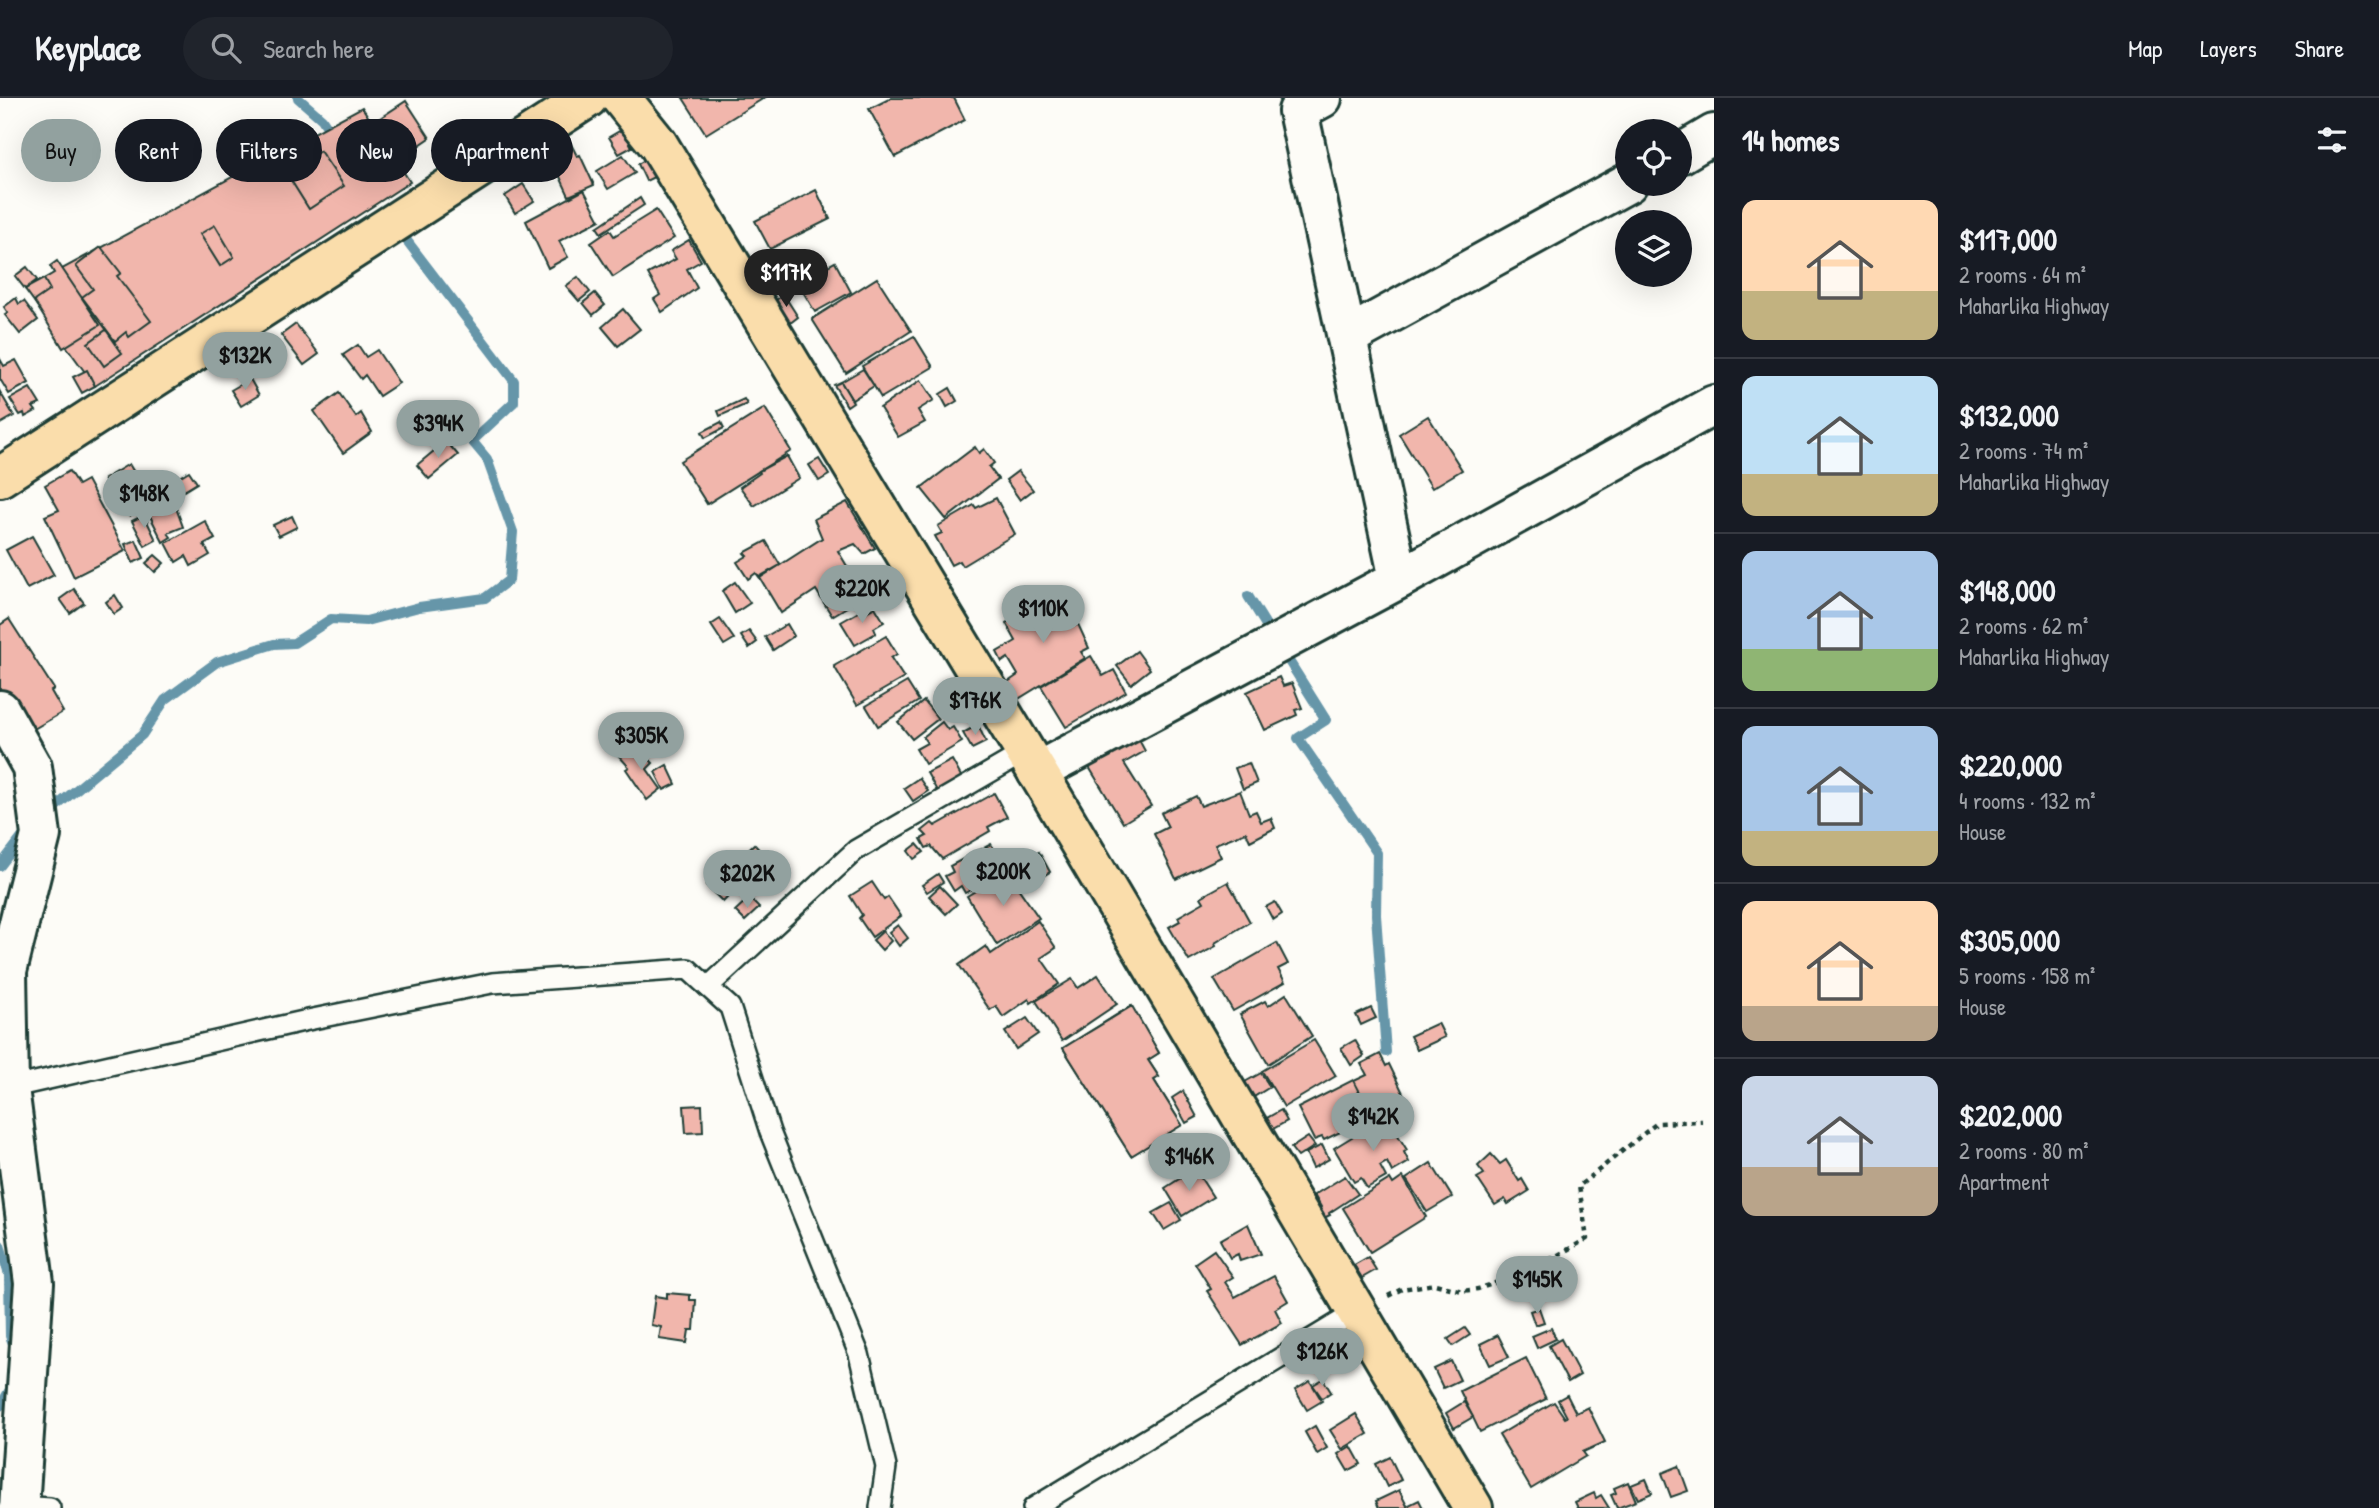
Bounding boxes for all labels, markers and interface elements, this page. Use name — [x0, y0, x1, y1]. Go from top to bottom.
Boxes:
search box — [183, 17, 673, 80]
text: Keyplace — [35, 26, 141, 70]
icon: search — [207, 29, 245, 67]
text: Search here — [263, 31, 374, 66]
text: Map — [2128, 32, 2162, 64]
text: Layers — [2200, 32, 2257, 64]
text: Share — [2295, 32, 2344, 64]
chip: Buy — [21, 119, 101, 182]
chip: Rent — [115, 119, 202, 182]
chip: Filters — [216, 119, 322, 182]
chip: New — [336, 119, 417, 182]
chip: Apartment — [431, 119, 573, 182]
map controls — [1615, 119, 1692, 287]
button: locate — [1615, 119, 1692, 196]
text: 14 homes — [1742, 120, 1840, 160]
icon: filters — [2313, 121, 2351, 159]
button: layers — [1615, 210, 1692, 287]
text: $117,000 — [1959, 219, 2057, 259]
icon: home — [1798, 228, 1882, 312]
pin: $117K — [737, 250, 835, 309]
text: $117K — [760, 256, 812, 287]
text: 2 rooms · 64 m² — [1959, 259, 2086, 290]
text: Maharlika Highway — [1959, 290, 2110, 321]
pin: $132K — [196, 332, 294, 392]
text: $132K — [218, 339, 272, 370]
text: $132,000 — [1959, 395, 2059, 435]
pin: $394K — [389, 400, 487, 460]
icon: home — [1798, 404, 1882, 488]
text: $394K — [412, 407, 464, 438]
text: 2 rooms · 74 m² — [1959, 435, 2088, 466]
text: Maharlika Highway — [1959, 466, 2110, 497]
pin: $148K — [95, 470, 193, 530]
text: $148K — [119, 477, 169, 508]
pin: $220K — [813, 566, 911, 625]
text: $148,000 — [1959, 570, 2056, 610]
text: $220K — [834, 572, 890, 603]
icon: home — [1798, 579, 1882, 663]
pin: $110K — [994, 586, 1092, 645]
text: $110K — [1018, 592, 1068, 623]
text: 2 rooms · 62 m² — [1959, 610, 2088, 641]
text: Maharlika Highway — [1959, 641, 2110, 672]
pin: $176K — [926, 678, 1024, 737]
text: $176K — [949, 684, 1001, 715]
pin: $305K — [592, 712, 690, 772]
text: $305K — [614, 719, 668, 750]
text: $220,000 — [1959, 745, 2062, 785]
icon: home — [1798, 754, 1882, 838]
text: 4 rooms · 132 m² — [1959, 785, 2096, 816]
text: House — [1959, 816, 2006, 847]
pin: $200K — [954, 848, 1052, 908]
pin: $202K — [698, 850, 796, 910]
text: $200K — [975, 855, 1031, 886]
text: $202K — [719, 857, 775, 888]
text: $305,000 — [1959, 920, 2060, 960]
icon: home — [1798, 929, 1882, 1013]
text: 5 rooms · 158 m² — [1959, 960, 2095, 991]
text: House — [1959, 991, 2006, 1022]
pin: $142K — [1324, 1094, 1422, 1153]
text: $202,000 — [1959, 1095, 2062, 1135]
text: $142K — [1347, 1100, 1399, 1131]
icon: home — [1798, 1104, 1882, 1188]
pin: $146K — [1140, 1134, 1238, 1193]
text: 2 rooms · 80 m² — [1959, 1135, 2089, 1166]
text: $146K — [1164, 1140, 1214, 1171]
text: Apartment — [1959, 1166, 2049, 1197]
pin: $145K — [1488, 1256, 1586, 1316]
text: $145K — [1512, 1263, 1562, 1294]
pin: $126K — [1273, 1328, 1371, 1388]
text: $126K — [1296, 1335, 1348, 1366]

